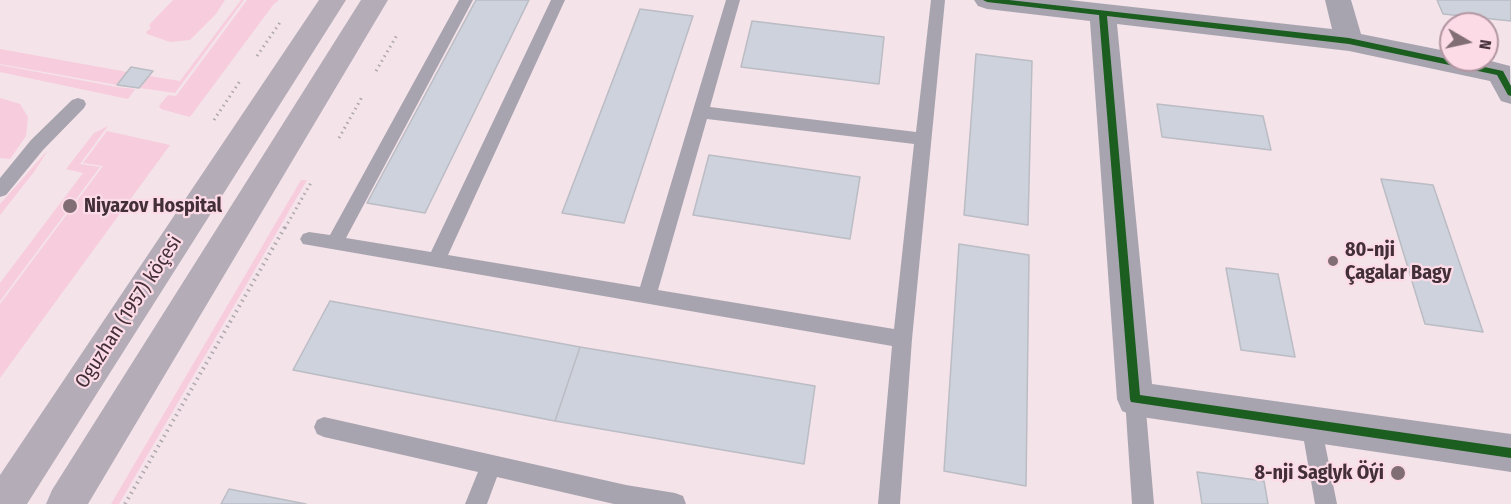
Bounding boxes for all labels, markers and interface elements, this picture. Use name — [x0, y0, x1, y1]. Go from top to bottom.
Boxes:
north arrow — [1439, 12, 1499, 72]
text: N — [1475, 38, 1495, 51]
place label: Niyazov Hospital — [84, 194, 222, 218]
marker: Niyazov Hospital — [61, 197, 79, 215]
street label: Oguzhan (1957) köçesi — [71, 231, 187, 393]
place label: 80-nji Çagalar Bagy — [1345, 238, 1451, 285]
marker: 80-nji Çagalar Bagy — [1326, 254, 1340, 268]
place label: 8-nji Saglyk Öýi — [1254, 461, 1384, 485]
marker: 8-nji Saglyk Öýi — [1389, 464, 1407, 482]

